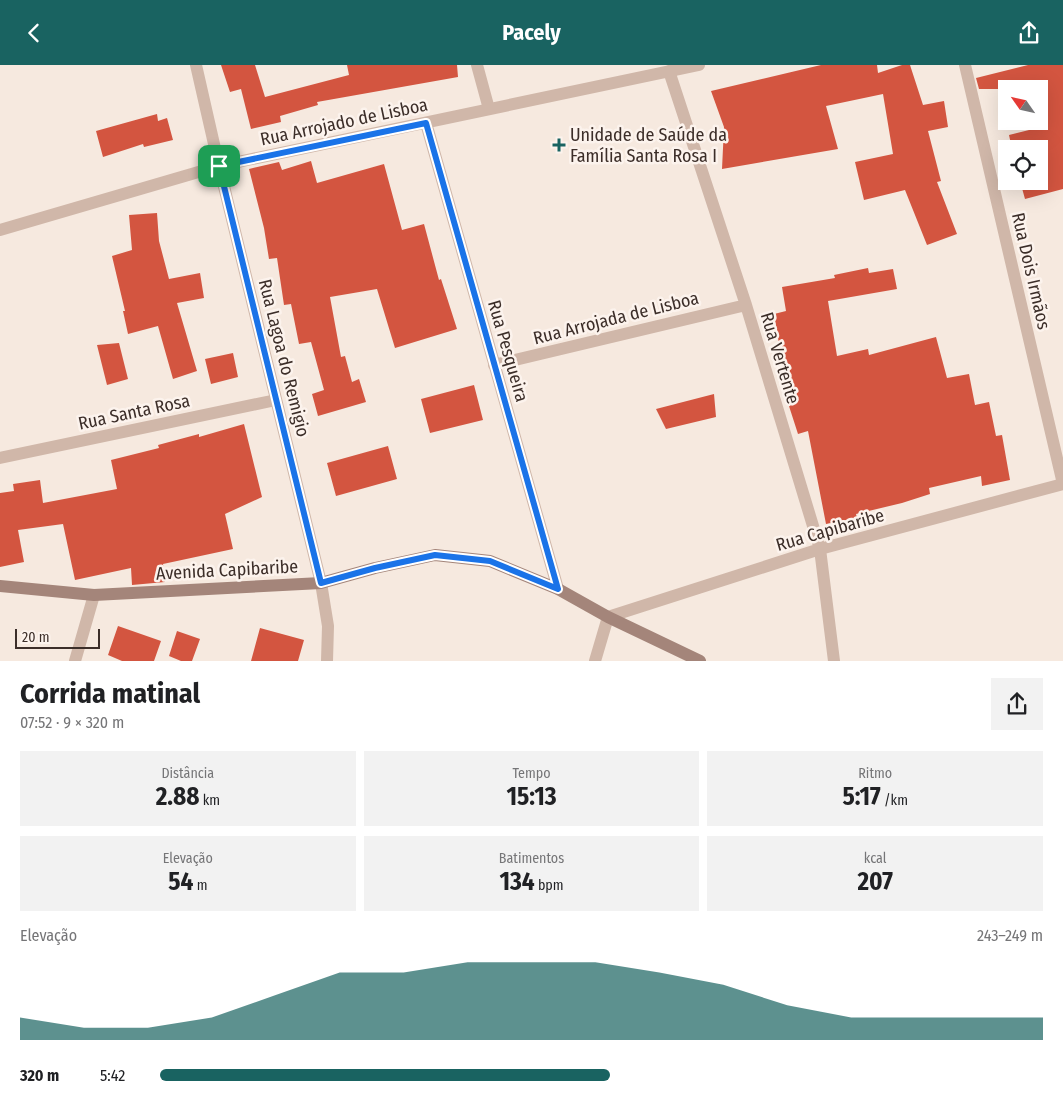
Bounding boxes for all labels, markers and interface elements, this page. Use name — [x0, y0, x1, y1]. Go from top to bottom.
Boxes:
icon: back — [20, 19, 48, 47]
text: Pacely — [502, 19, 561, 46]
icon: share — [1015, 19, 1043, 47]
north arrow — [998, 80, 1048, 130]
map controls — [998, 80, 1048, 190]
street label: Rua Arrojado de Lisboa — [258, 93, 430, 150]
place label: Unidade de Saúde da Família Santa Rosa I — [570, 124, 727, 167]
marker: Unidade de Saúde da Família Santa Rosa I — [552, 138, 566, 152]
button: locate — [998, 140, 1048, 190]
pin — [198, 145, 240, 187]
icon: arrive — [205, 152, 233, 180]
street label: Rua Dois Irmãos — [1007, 210, 1055, 332]
street label: Rua Lagoa do Remigio — [254, 277, 314, 439]
street label: Rua Arrojada de Lisboa — [531, 287, 701, 349]
street label: Rua Pesqueira — [483, 298, 533, 405]
street label: Rua Vertente — [756, 310, 804, 407]
street label: Rua Santa Rosa — [76, 389, 192, 435]
street label: Rua Capibaribe — [773, 504, 887, 556]
street label: Avenida Capibaribe — [155, 555, 299, 585]
scale bar — [15, 625, 100, 649]
text: 20 m — [22, 629, 50, 646]
text: Corrida matinal — [20, 677, 200, 710]
button: share — [991, 678, 1043, 730]
text: 07:52 · 9 × 320 m — [20, 713, 124, 732]
text: Distância — [161, 765, 214, 782]
text: Tempo — [512, 765, 551, 782]
text: Ritmo — [858, 765, 892, 782]
text: 2.88 — [156, 782, 199, 812]
text: 15:13 — [506, 782, 557, 812]
text: 5:17 — [842, 782, 881, 812]
text: km — [199, 792, 220, 809]
text: /km — [881, 792, 908, 809]
text: Elevação — [163, 850, 213, 867]
text: Batimentos — [499, 850, 564, 867]
text: kcal — [864, 850, 886, 867]
text: 54 — [168, 867, 193, 897]
text: 134 — [499, 867, 535, 897]
text: 207 — [857, 867, 893, 897]
text: m — [193, 877, 207, 894]
text: bpm — [535, 877, 564, 894]
text: Elevação — [20, 926, 77, 945]
text: 243–249 m — [977, 926, 1043, 945]
text: 320 m — [20, 1066, 59, 1085]
text: 5:42 — [100, 1066, 125, 1085]

